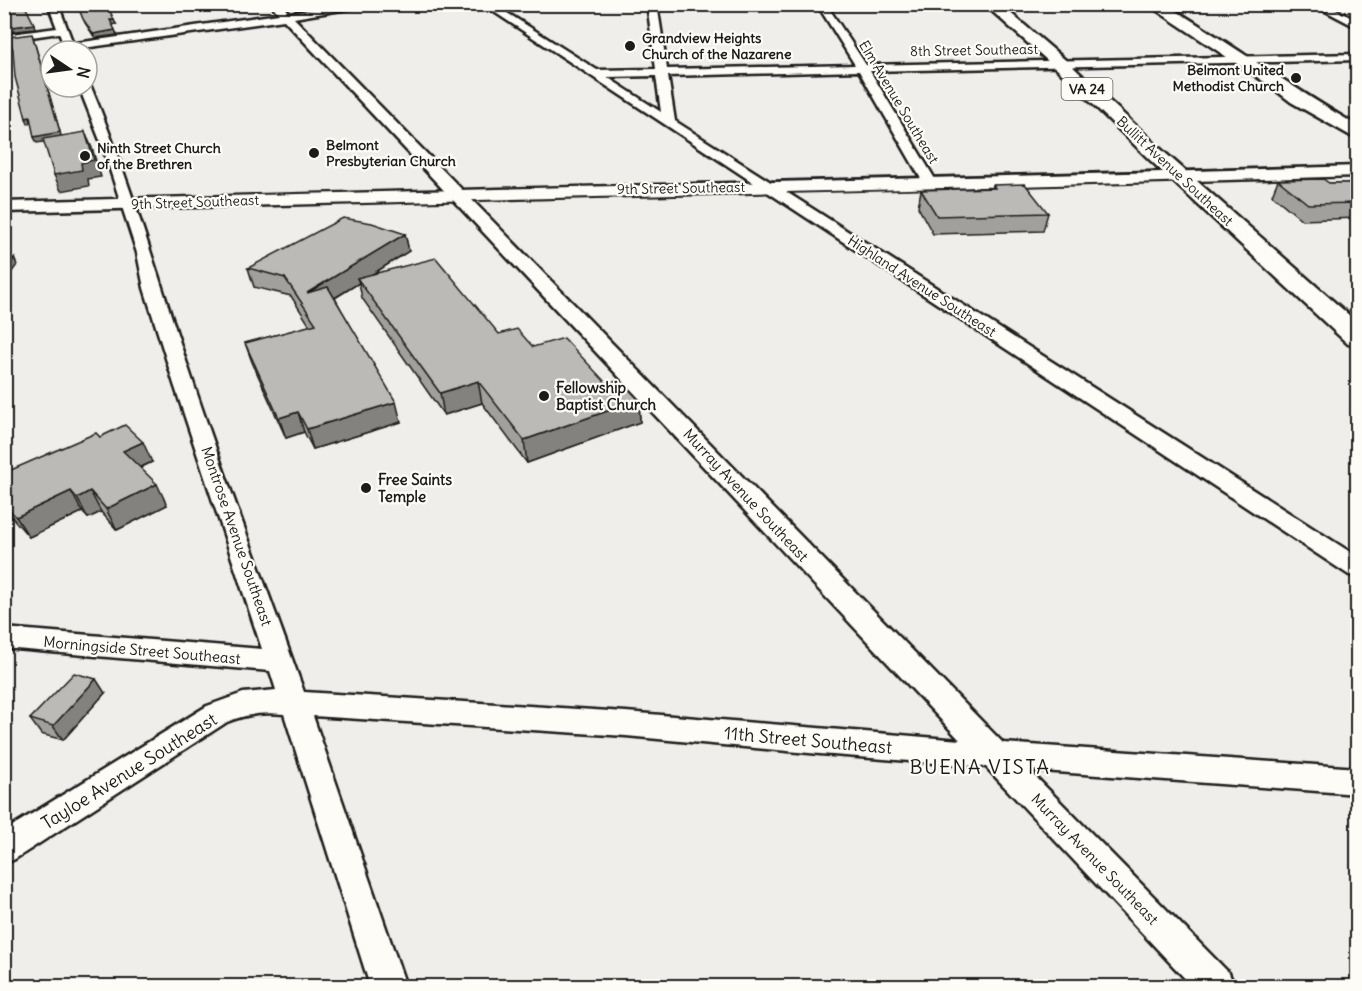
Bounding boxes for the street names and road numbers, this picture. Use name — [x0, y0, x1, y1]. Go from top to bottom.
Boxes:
street label: Elm Avenue Southeast — [855, 37, 943, 167]
street label: 8th Street Southeast — [910, 40, 1038, 60]
road number: VA 24 — [1062, 78, 1112, 100]
street label: Bullitt Avenue Southeast — [1113, 112, 1237, 230]
street label: 9th Street Southeast — [617, 178, 745, 198]
street label: 9th Street Southeast — [131, 191, 260, 213]
street label: Highland Avenue Southeast — [844, 231, 1000, 341]
street label: Murray Avenue Southeast — [679, 424, 813, 566]
street label: Montrose Avenue Southeast — [197, 444, 277, 628]
street label: Morningside Street Southeast — [43, 632, 241, 668]
street label: Tayloe Avenue Southeast — [37, 708, 221, 834]
street label: 11th Street Southeast — [723, 721, 893, 759]
street label: Murray Avenue Southeast — [1027, 789, 1163, 929]

